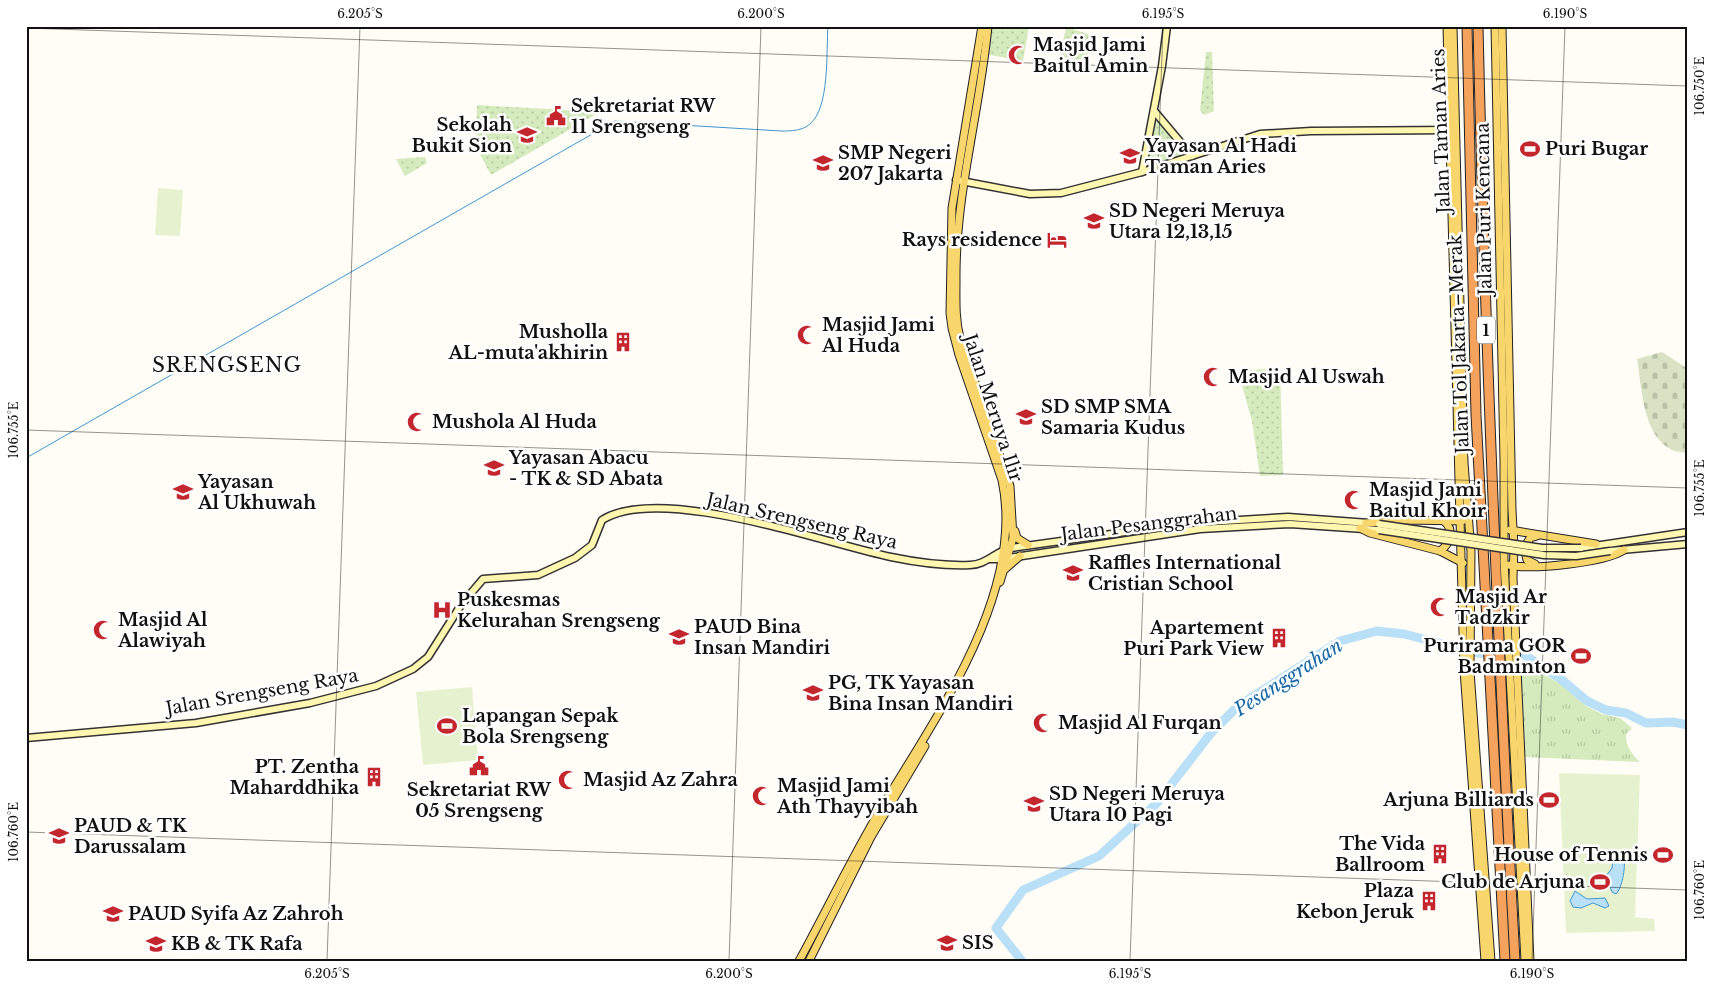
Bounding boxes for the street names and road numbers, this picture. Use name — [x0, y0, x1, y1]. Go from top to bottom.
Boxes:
street label: Jalan Taman Aries — [1427, 48, 1455, 216]
street label: Jalan Puri Kencana — [1471, 123, 1497, 297]
street label: Jalan Tol Jakarta–Merak — [1444, 234, 1474, 456]
road number: 1 — [1477, 316, 1495, 344]
street label: Jalan Meruya Ilir — [958, 329, 1027, 485]
street label: Jalan Srengseng Raya — [703, 488, 900, 554]
street label: Jalan Pesanggrahan — [1058, 502, 1238, 546]
street label: Jalan Srengseng Raya — [162, 664, 360, 720]

